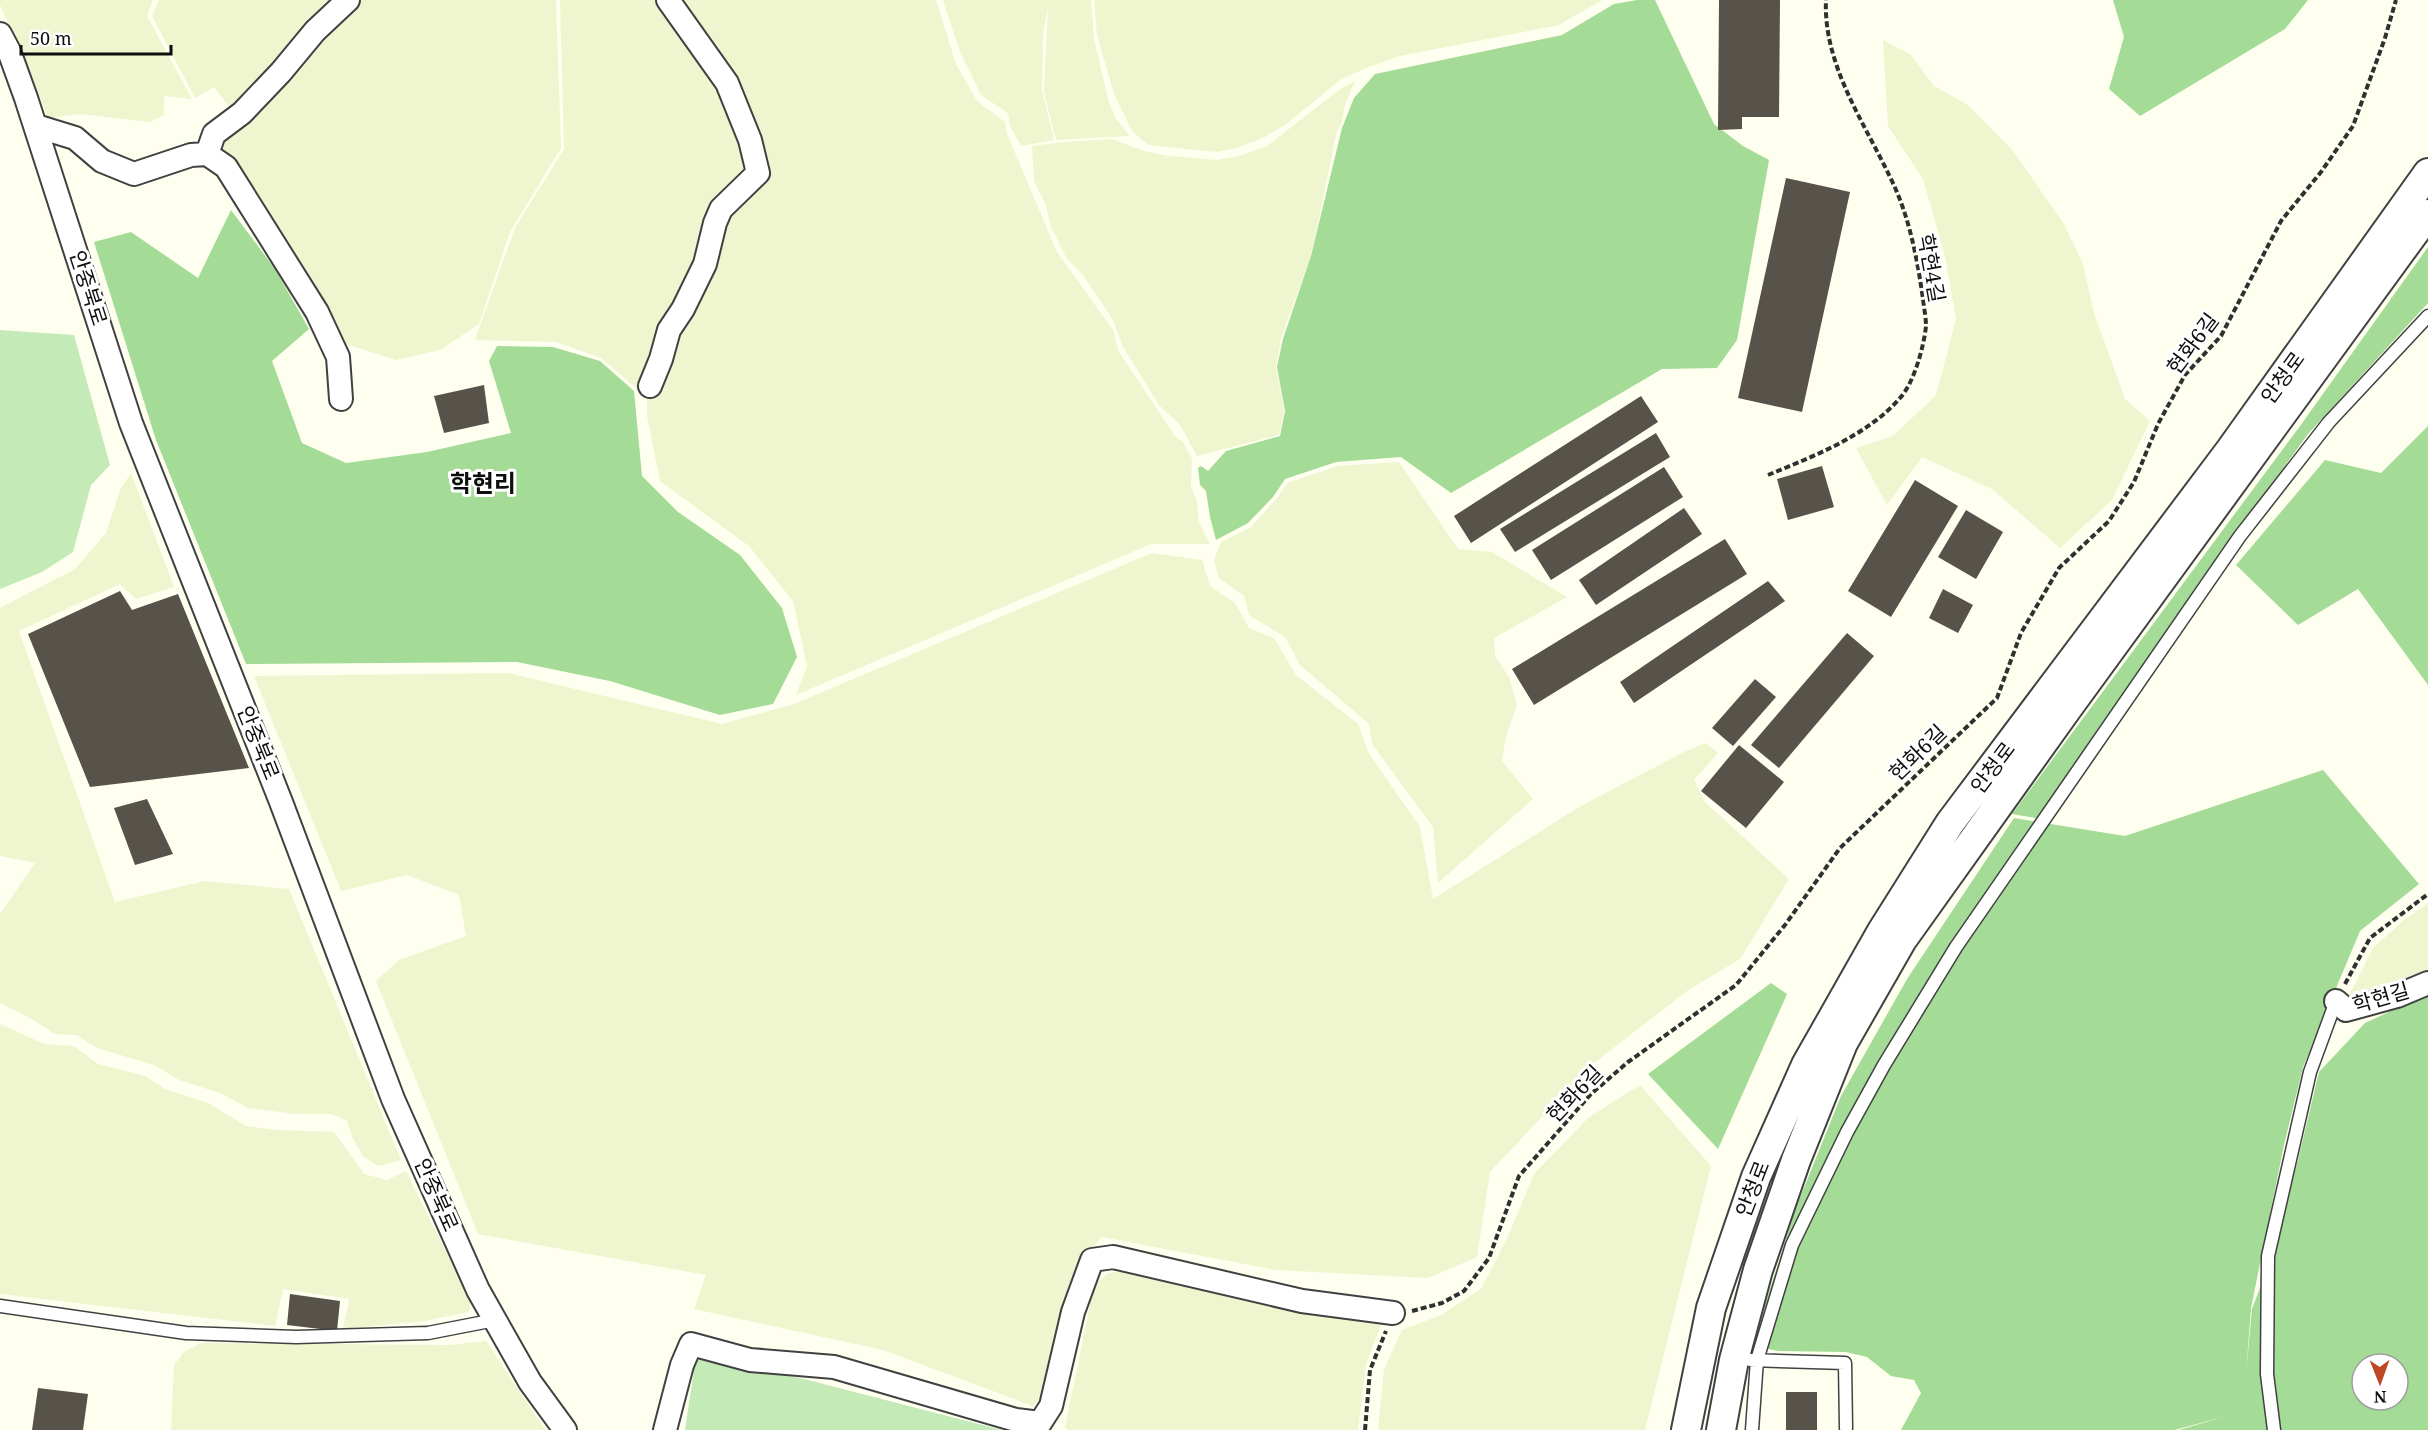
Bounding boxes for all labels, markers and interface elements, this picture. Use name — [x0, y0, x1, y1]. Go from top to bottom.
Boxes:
scale bar — [21, 18, 171, 56]
text: 50 m — [30, 26, 72, 50]
street label: 학현4길 — [1912, 231, 1952, 305]
street label: 안중북로 — [64, 247, 114, 329]
street label: 현화6길 — [2160, 307, 2224, 380]
street label: 안청로 — [2254, 346, 2311, 409]
district label: 학현리 — [450, 466, 516, 499]
street label: 안중북로 — [231, 702, 286, 784]
street label: 현화6길 — [1883, 718, 1952, 787]
street label: 안청로 — [1964, 736, 2021, 799]
street label: 학현길 — [2349, 976, 2412, 1018]
street label: 현화6길 — [1540, 1059, 1609, 1128]
street label: 안중북로 — [408, 1154, 465, 1236]
street label: 안청로 — [1729, 1157, 1776, 1221]
north arrow — [2350, 1352, 2410, 1412]
text: N — [2373, 1386, 2387, 1408]

